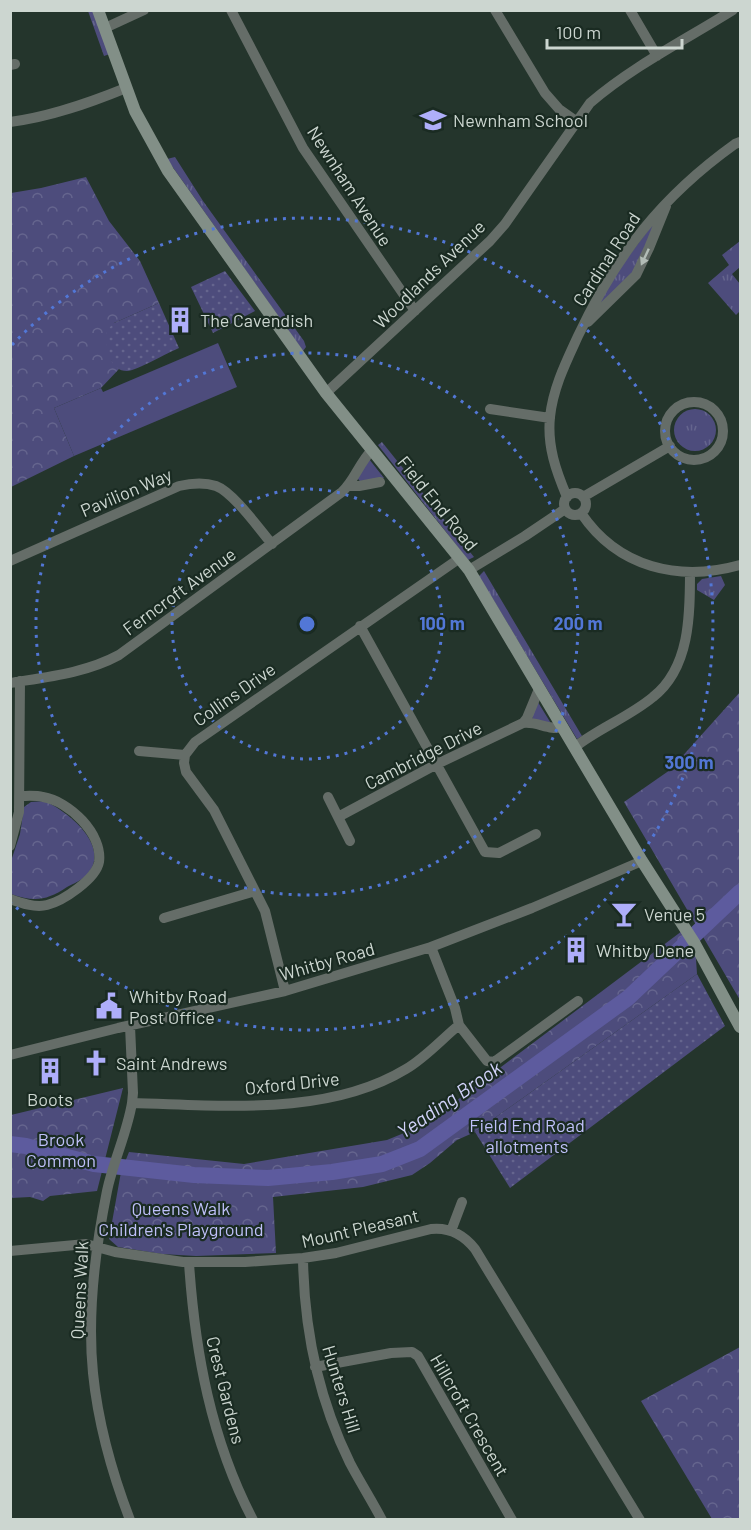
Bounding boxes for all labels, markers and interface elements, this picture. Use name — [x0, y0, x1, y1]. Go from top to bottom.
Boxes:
scale bar — [547, 12, 682, 50]
text: 100 m — [556, 21, 601, 43]
school or university icon: Newnham School — [418, 105, 448, 135]
place label: Newnham School — [453, 109, 588, 131]
street label: Newnham Avenue — [303, 122, 397, 250]
street label: Cardinal Road — [568, 208, 644, 310]
street label: Woodlands Avenue — [369, 215, 489, 333]
one-way arrow — [641, 248, 650, 265]
building icon: The Cavendish — [165, 305, 195, 335]
place label: The Cavendish — [200, 309, 313, 331]
street label: Field End Road — [393, 451, 483, 555]
street label: Pavilion Way — [77, 463, 175, 521]
street label: Ferncroft Avenue — [118, 543, 240, 639]
text: 100 m — [419, 612, 465, 634]
text: 200 m — [553, 612, 603, 634]
centre of rings — [297, 614, 317, 634]
street label: Collins Drive — [189, 658, 279, 730]
street label: Cambridge Drive — [361, 716, 485, 794]
text: 300 m — [665, 751, 713, 773]
bar icon: Venue 5 — [609, 899, 639, 929]
place label: Venue 5 — [644, 903, 705, 925]
building icon: Whitby Dene — [561, 935, 591, 965]
street label: Whitby Road — [277, 937, 377, 985]
place label: Whitby Dene — [596, 939, 694, 961]
place label: Whitby Road Post Office — [129, 985, 227, 1028]
public building icon: Whitby Road Post Office — [94, 991, 124, 1021]
church icon: Saint Andrews — [81, 1048, 111, 1078]
place label: Saint Andrews — [116, 1052, 227, 1074]
water label: Yeading Brook — [392, 1055, 506, 1143]
building icon: Boots — [35, 1056, 65, 1086]
street label: Oxford Drive — [244, 1067, 340, 1099]
place label: Boots — [27, 1088, 73, 1110]
park label: Field End Road allotments — [469, 1114, 585, 1157]
park label: Brook Common — [26, 1128, 96, 1171]
park label: Queens Walk Children's Playground — [98, 1197, 264, 1240]
street label: Mount Pleasant — [299, 1204, 421, 1252]
street label: Queens Walk — [65, 1240, 93, 1340]
street label: Crest Gardens — [202, 1334, 250, 1446]
street label: Hunters Hill — [318, 1343, 366, 1435]
street label: Hillcroft Crescent — [426, 1350, 514, 1480]

